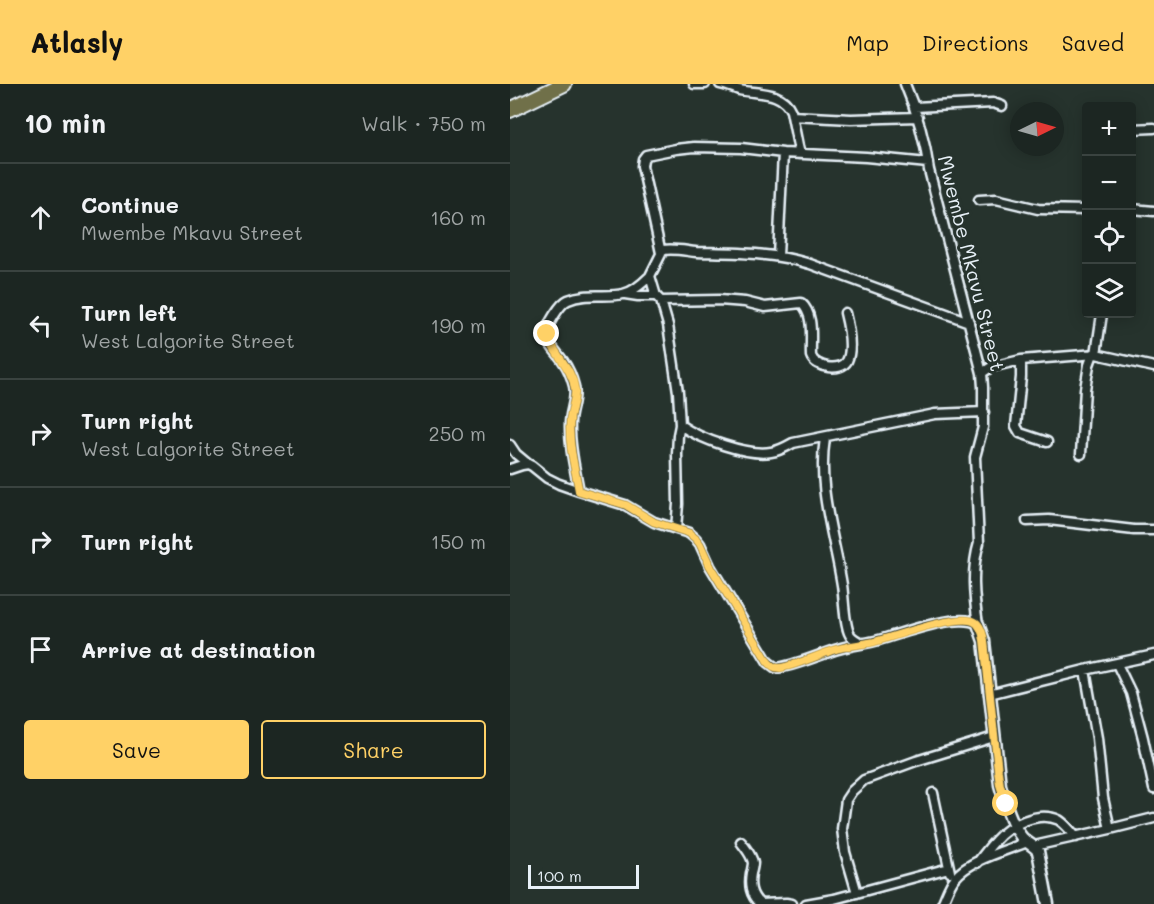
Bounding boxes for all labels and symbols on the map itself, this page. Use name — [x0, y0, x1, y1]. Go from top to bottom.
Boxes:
north arrow — [1010, 102, 1064, 156]
street label: Mwembe Mkavu Street — [933, 152, 1011, 374]
route end — [533, 320, 559, 346]
route start — [992, 790, 1018, 816]
scale bar — [528, 862, 639, 890]

